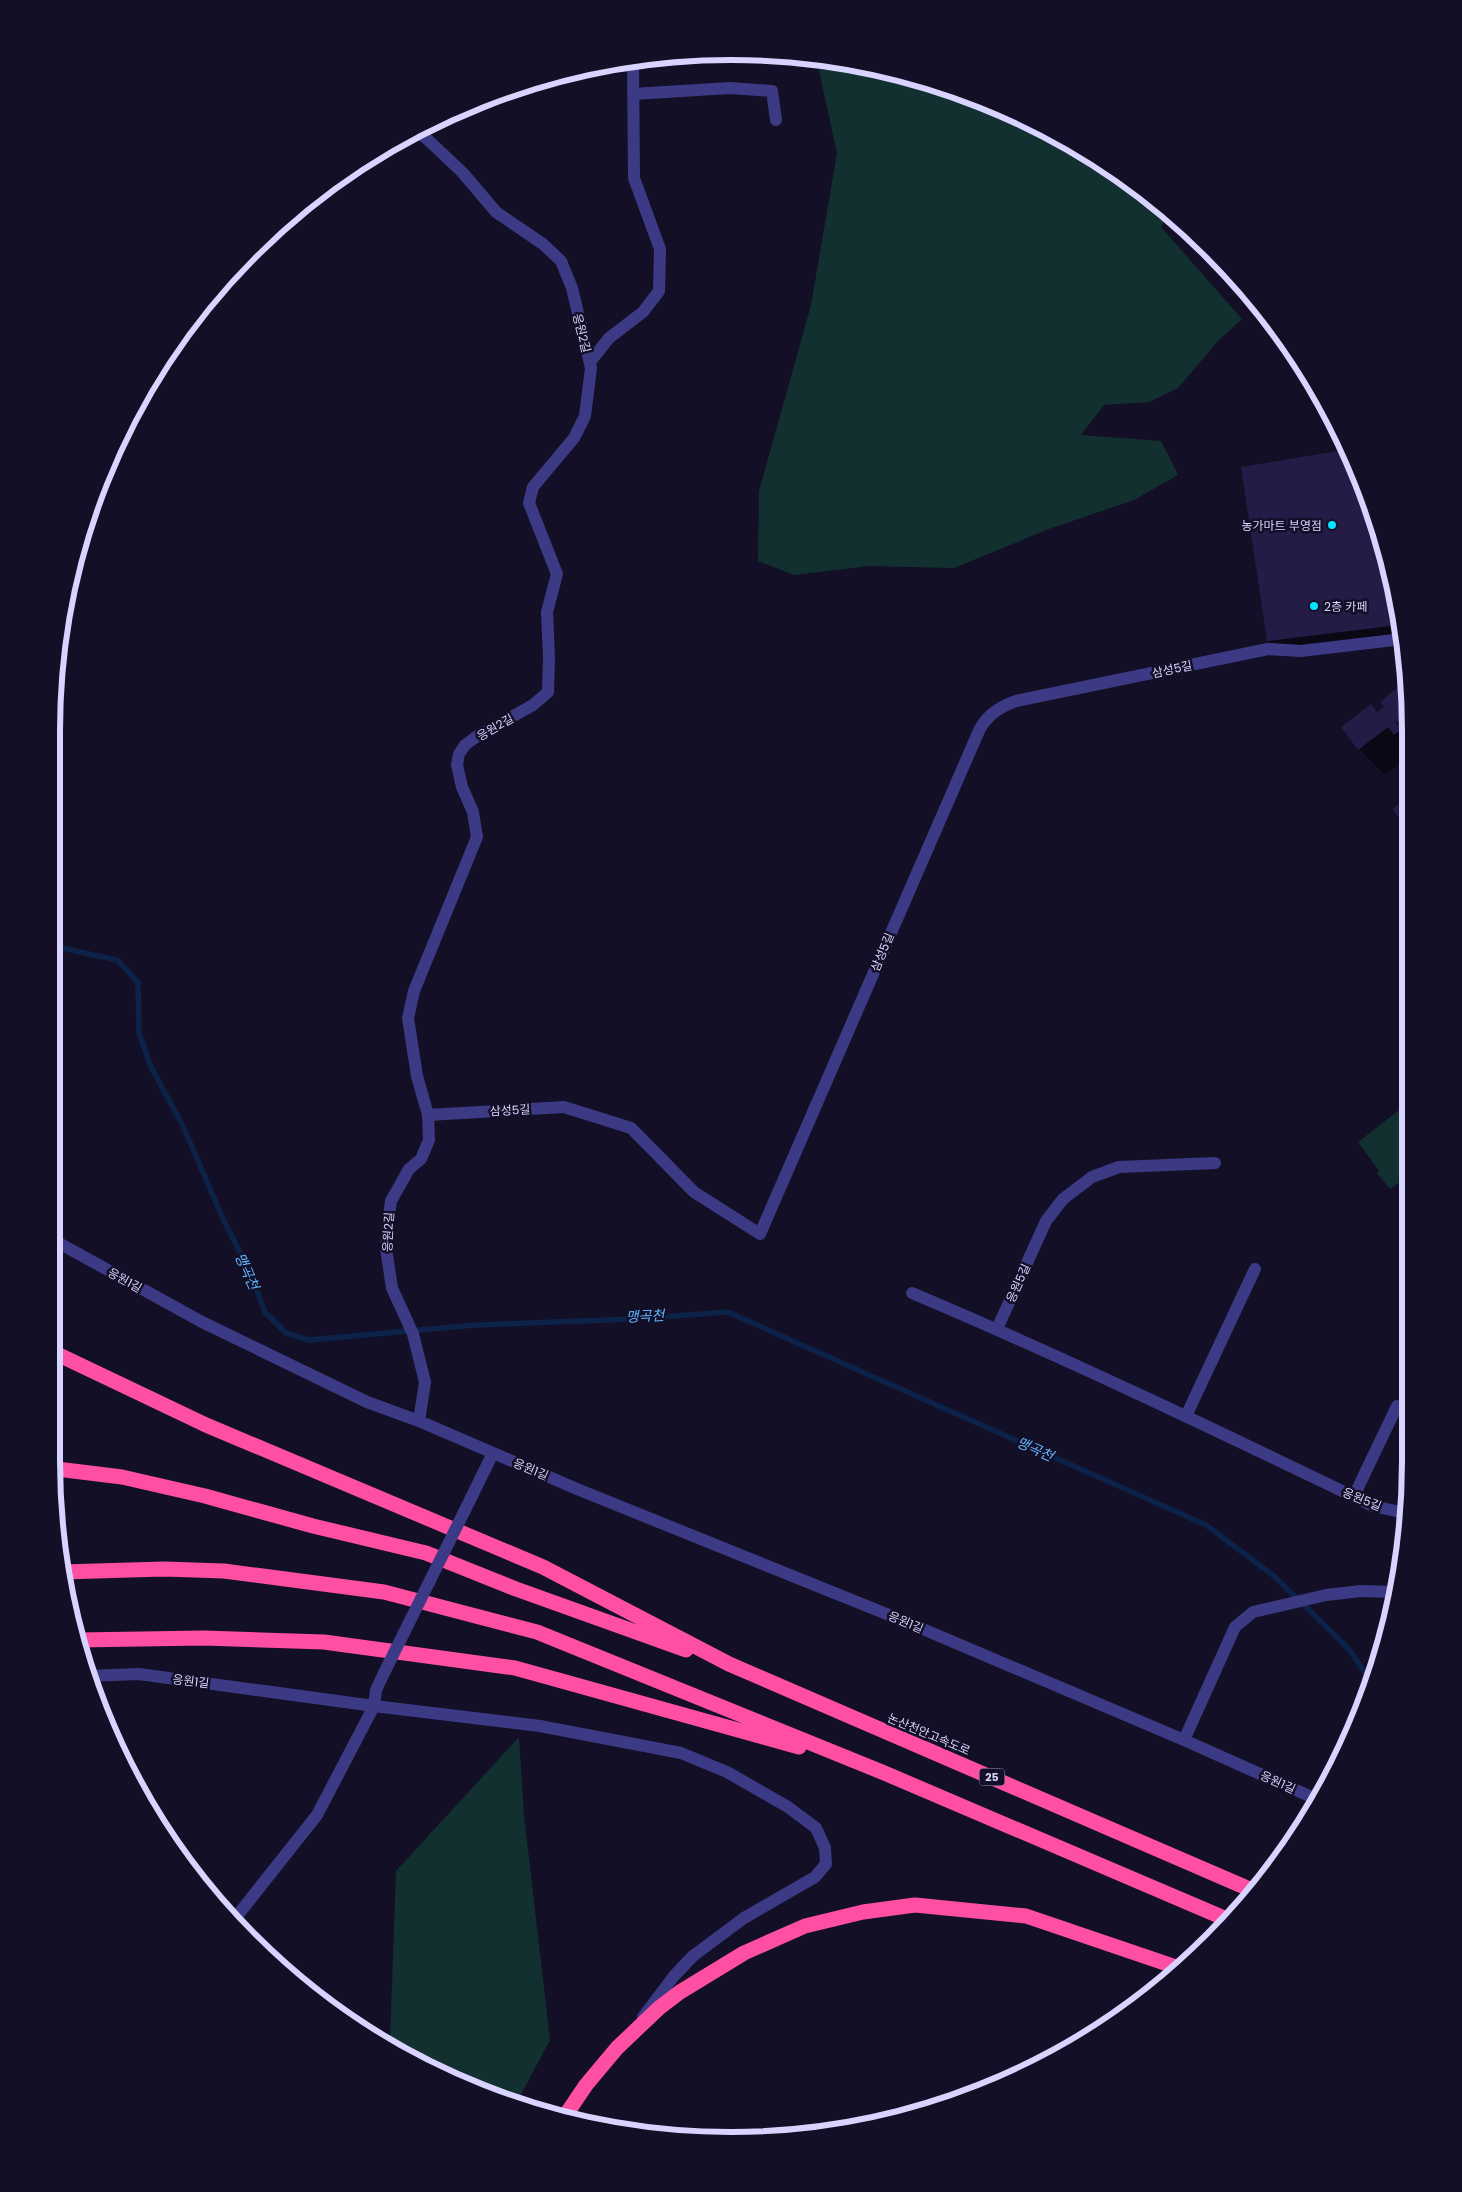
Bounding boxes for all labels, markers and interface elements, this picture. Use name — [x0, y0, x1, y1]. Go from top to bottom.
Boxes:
street label: 응원2길 — [569, 312, 595, 354]
place label: 농가마트 부영점 — [1242, 517, 1322, 534]
marker: 농가마트 부영점 — [1326, 519, 1338, 531]
place label: 2층 카페 — [1324, 598, 1367, 615]
marker: 2층 카페 — [1308, 600, 1320, 612]
street label: 삼성5길 — [1150, 656, 1194, 682]
street label: 응원2길 — [473, 710, 517, 744]
street label: 삼성5길 — [866, 930, 898, 974]
street label: 삼성5길 — [489, 1100, 531, 1120]
street label: 응원2길 — [378, 1212, 398, 1252]
water label: 맹곡천 — [230, 1249, 264, 1294]
street label: 응원5길 — [1002, 1261, 1034, 1305]
street label: 응원1길 — [105, 1264, 145, 1296]
water label: 맹곡천 — [625, 1305, 666, 1327]
water label: 맹곡천 — [1013, 1432, 1058, 1466]
street label: 응원1길 — [511, 1454, 551, 1484]
street label: 응원5길 — [1340, 1484, 1384, 1514]
street label: 응원1길 — [886, 1607, 926, 1637]
street label: 응원1길 — [172, 1670, 210, 1692]
street label: 논산천안고속도로 — [885, 1709, 973, 1759]
street label: 응원1길 — [1258, 1767, 1298, 1797]
road number: 25 — [980, 1768, 1004, 1785]

